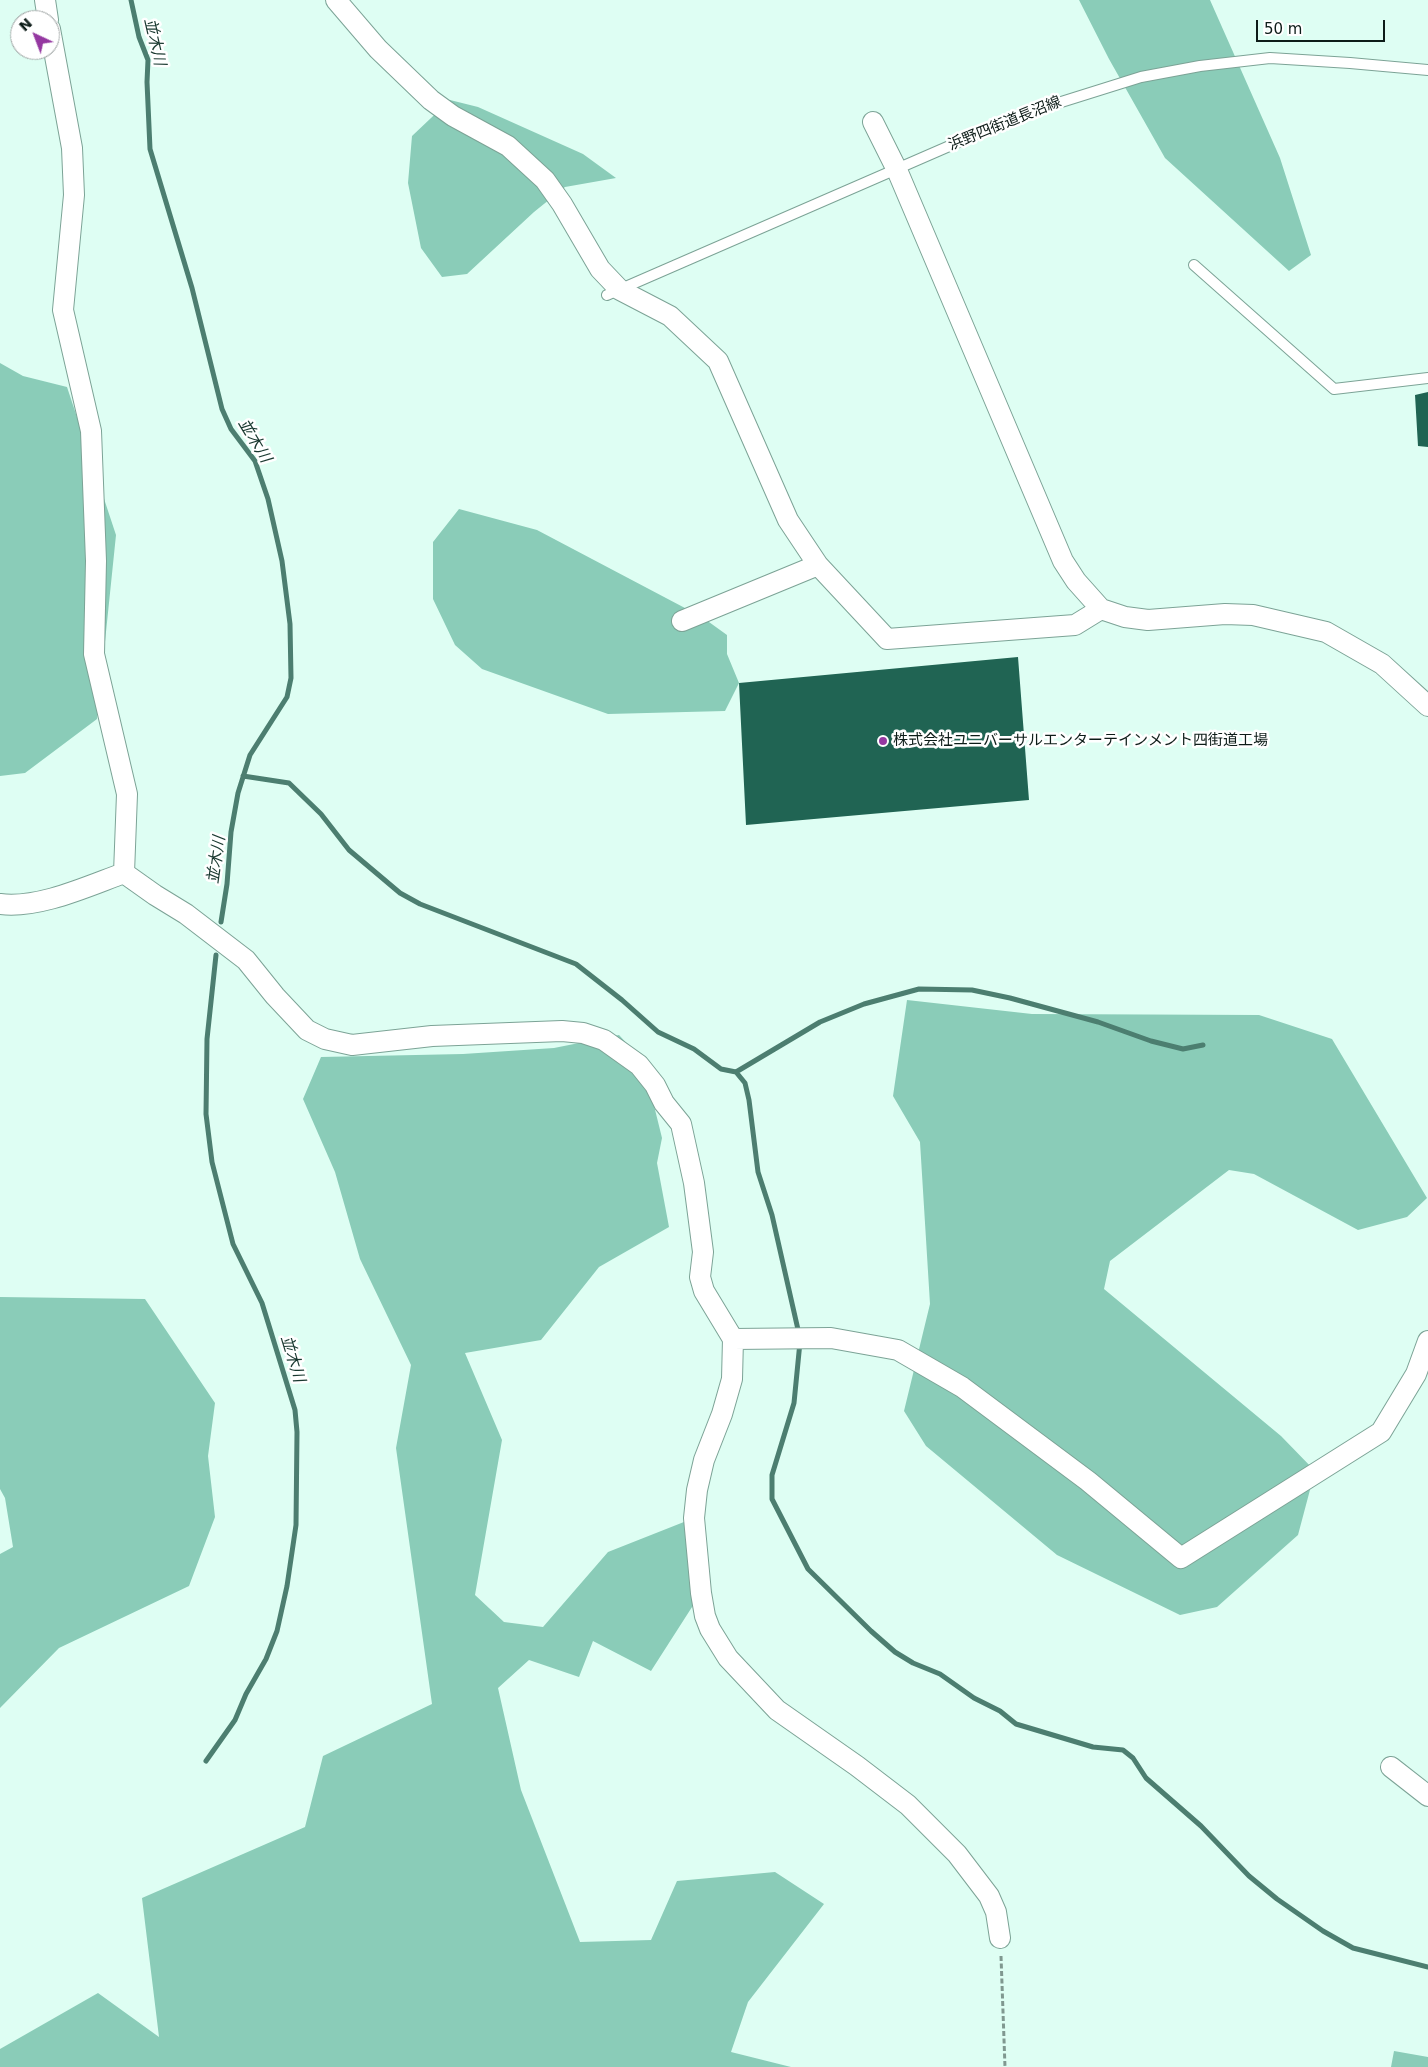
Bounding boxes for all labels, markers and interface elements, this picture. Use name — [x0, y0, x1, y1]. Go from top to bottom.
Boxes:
north arrow — [10, 10, 60, 60]
scale bar — [1258, 10, 1387, 42]
text: N — [16, 15, 35, 35]
water label: 並木川 — [139, 16, 169, 68]
text: 50 m — [1264, 20, 1302, 38]
street label: 浜野四街道長沼線 — [946, 93, 1064, 155]
water label: 並木川 — [233, 415, 275, 467]
place label: 株式会社ユニバーサルエンターテインメント四街道工場 — [893, 732, 1268, 750]
marker: 株式会社ユニバーサルエンターテインメント四街道工場 — [877, 735, 889, 747]
water label: 並木川 — [204, 835, 230, 885]
water label: 並木川 — [276, 1333, 308, 1385]

